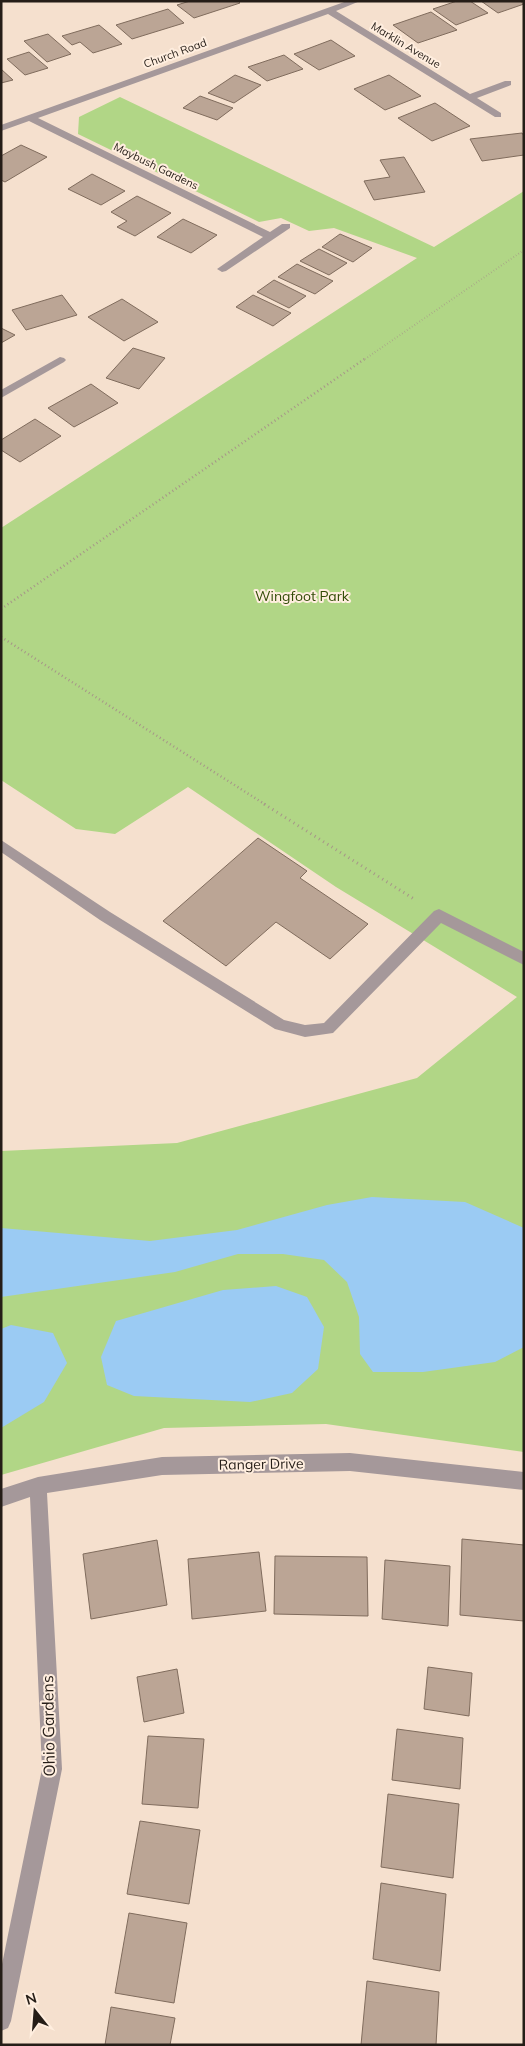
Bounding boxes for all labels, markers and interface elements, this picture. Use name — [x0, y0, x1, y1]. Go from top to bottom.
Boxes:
street label: Marklin Avenue — [369, 19, 443, 71]
street label: Church Road — [142, 35, 208, 71]
street label: Maybush Gardens — [111, 139, 201, 193]
park label: Wingfoot Park — [255, 587, 350, 605]
street label: Ranger Drive — [218, 1454, 304, 1474]
street label: Ohio Gardens — [37, 1675, 59, 1777]
north arrow — [10, 1986, 60, 2036]
text: N — [24, 1988, 39, 2009]

